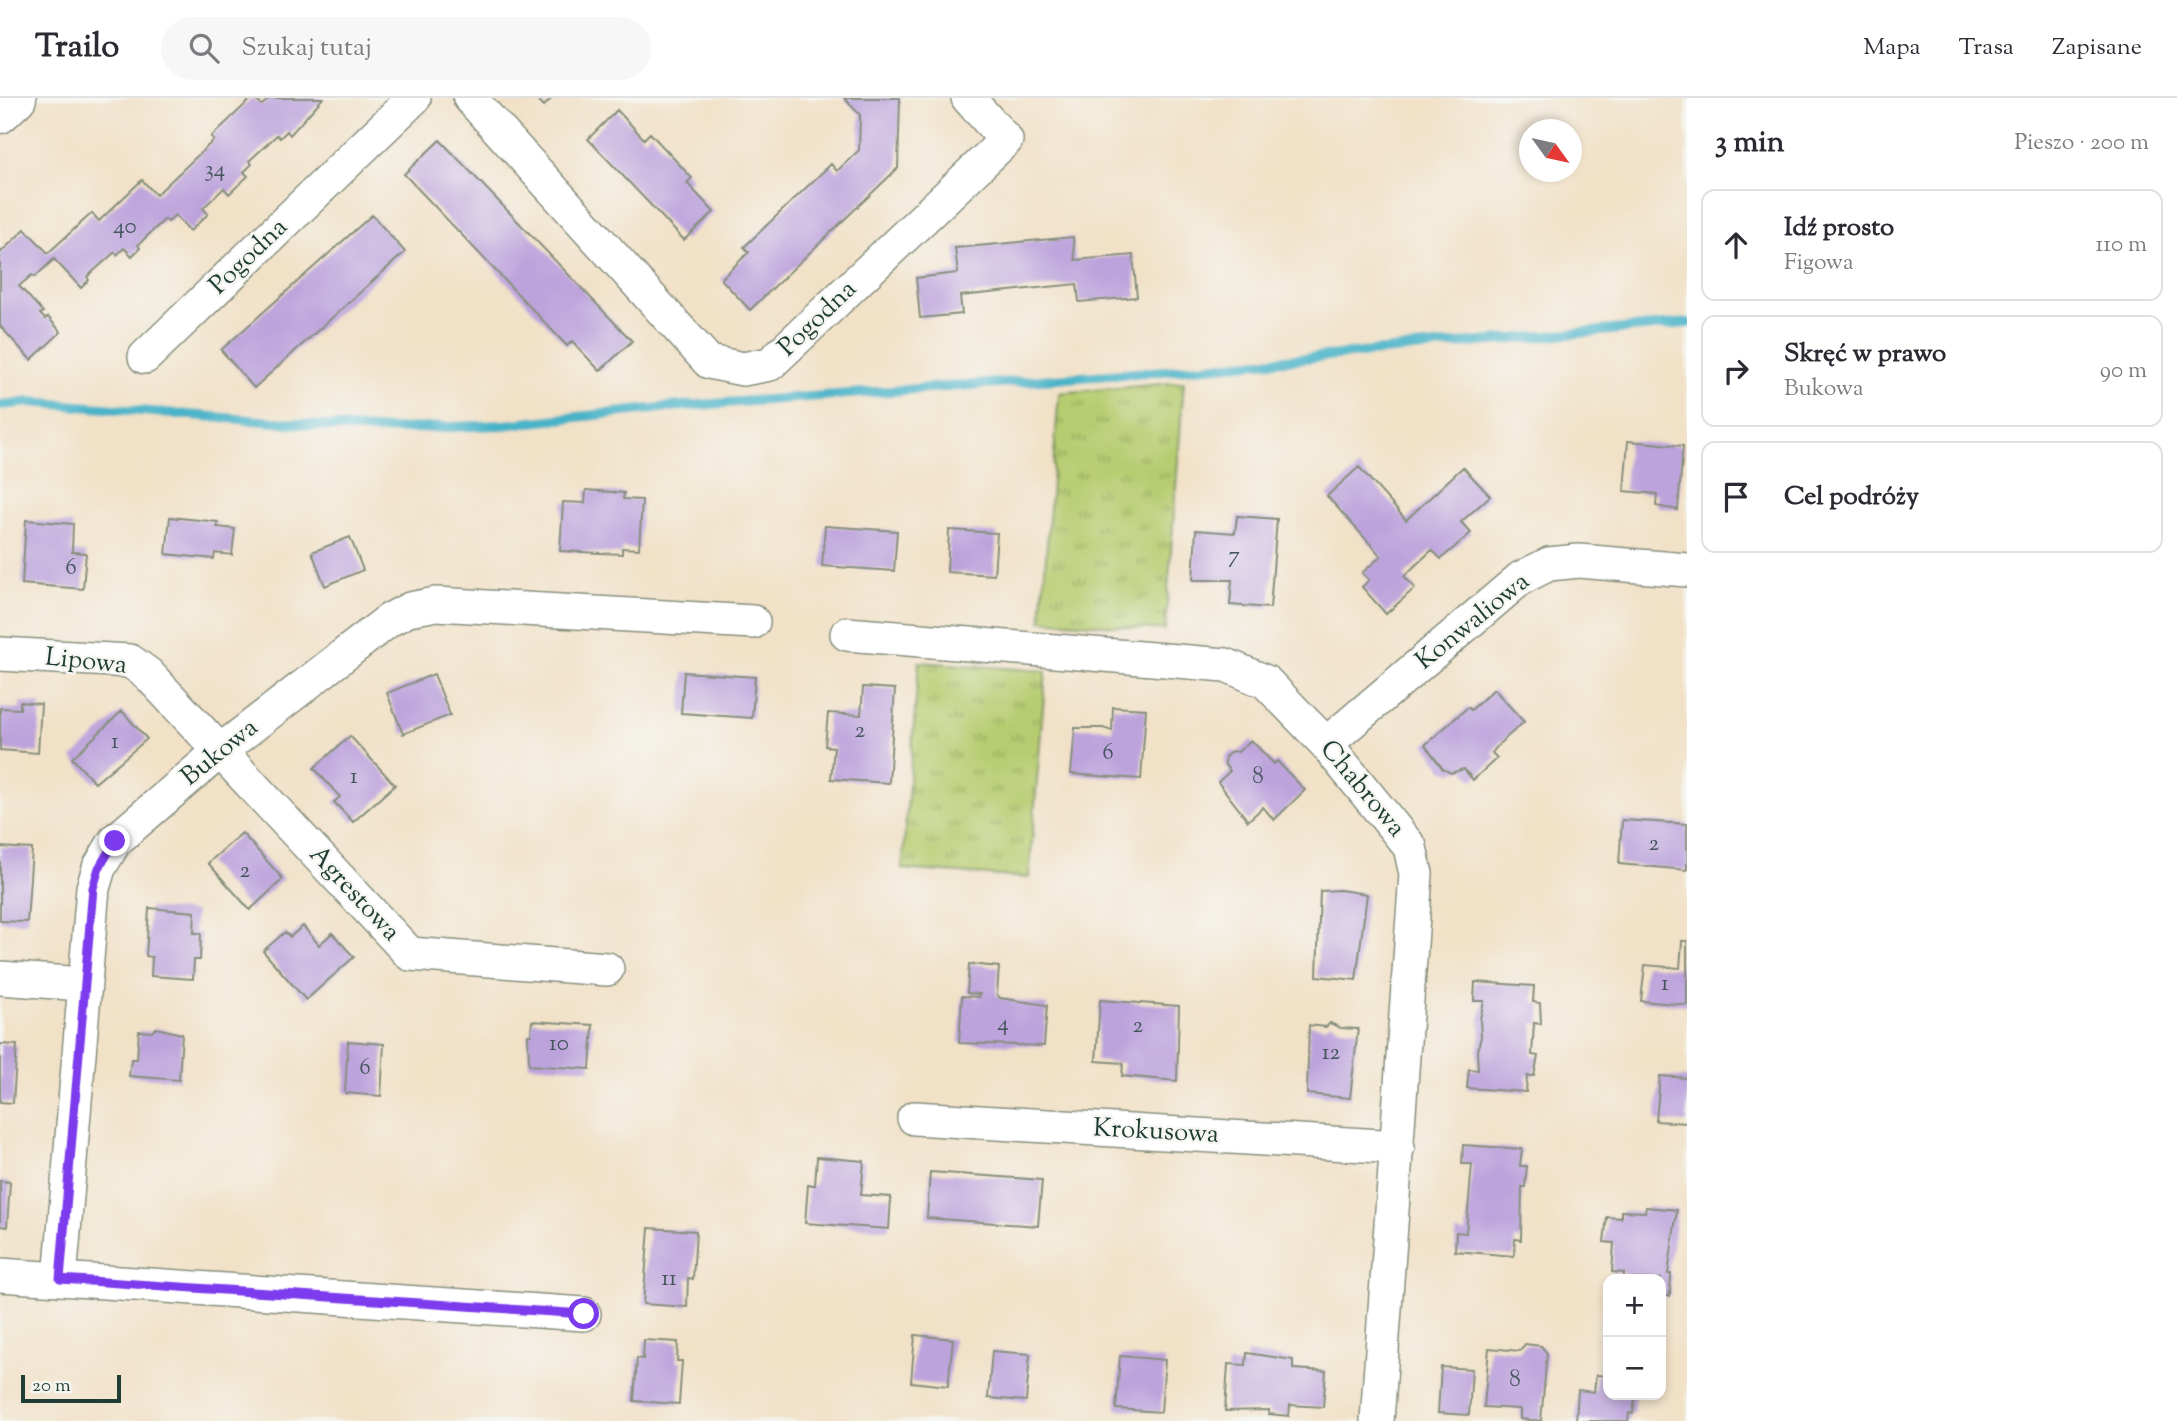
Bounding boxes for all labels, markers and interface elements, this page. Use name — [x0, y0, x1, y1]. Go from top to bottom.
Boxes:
search box — [161, 17, 651, 80]
text: Trailo — [35, 24, 119, 72]
icon: search — [185, 29, 223, 67]
text: Szukaj tutaj — [241, 30, 372, 67]
text: Mapa — [1863, 31, 1921, 65]
text: Trasa — [1959, 31, 2014, 65]
text: Zapisane — [2052, 31, 2142, 65]
north arrow — [1519, 119, 1582, 182]
text: 3 min — [1715, 122, 1785, 165]
text: Pieszo · 200 m — [2014, 127, 2149, 160]
house number: 34 — [205, 154, 225, 187]
street label: Pogodna — [201, 210, 297, 304]
text: Idź prosto — [1784, 210, 1894, 247]
house number: 40 — [113, 211, 137, 244]
icon: ahead — [1717, 226, 1755, 264]
text: 110 m — [2096, 229, 2147, 262]
text: Figowa — [1784, 247, 1854, 280]
street label: Pogodna — [770, 272, 866, 366]
text: Skręć w prawo — [1784, 336, 1946, 373]
icon: right — [1717, 352, 1755, 390]
text: 90 m — [2100, 355, 2147, 388]
text: Bukowa — [1784, 373, 1864, 406]
icon: arrive — [1717, 478, 1755, 516]
text: Cel podróży — [1784, 479, 1919, 516]
house number: 7 — [1228, 540, 1240, 573]
house number: 6 — [65, 552, 77, 585]
street label: Konwaliowa — [1408, 564, 1538, 680]
street label: Lipowa — [43, 639, 129, 685]
street label: Bukowa — [173, 710, 267, 796]
house number: 2 — [855, 715, 866, 748]
house number: 1 — [111, 726, 119, 759]
street label: Chabrowa — [1310, 732, 1414, 846]
house number: 6 — [1102, 737, 1114, 770]
house number: 1 — [350, 761, 358, 794]
house number: 8 — [1252, 761, 1264, 794]
route end — [99, 825, 130, 856]
house number: 2 — [1649, 828, 1660, 861]
street label: Agrestowa — [300, 838, 408, 950]
house number: 2 — [240, 855, 251, 888]
house number: 1 — [1661, 968, 1669, 1001]
house number: 4 — [997, 1008, 1009, 1041]
house number: 2 — [1133, 1010, 1144, 1043]
house number: 10 — [549, 1028, 569, 1061]
house number: 12 — [1322, 1037, 1341, 1070]
house number: 6 — [359, 1052, 371, 1085]
street label: Krokusowa — [1092, 1110, 1220, 1154]
house number: 11 — [661, 1263, 677, 1296]
map controls — [1603, 1274, 1666, 1400]
button: + — [1603, 1274, 1666, 1337]
route start — [568, 1298, 599, 1329]
button: − — [1603, 1337, 1666, 1400]
house number: 8 — [1509, 1364, 1521, 1397]
scale bar — [21, 1372, 121, 1404]
text: 20 m — [32, 1373, 71, 1400]

